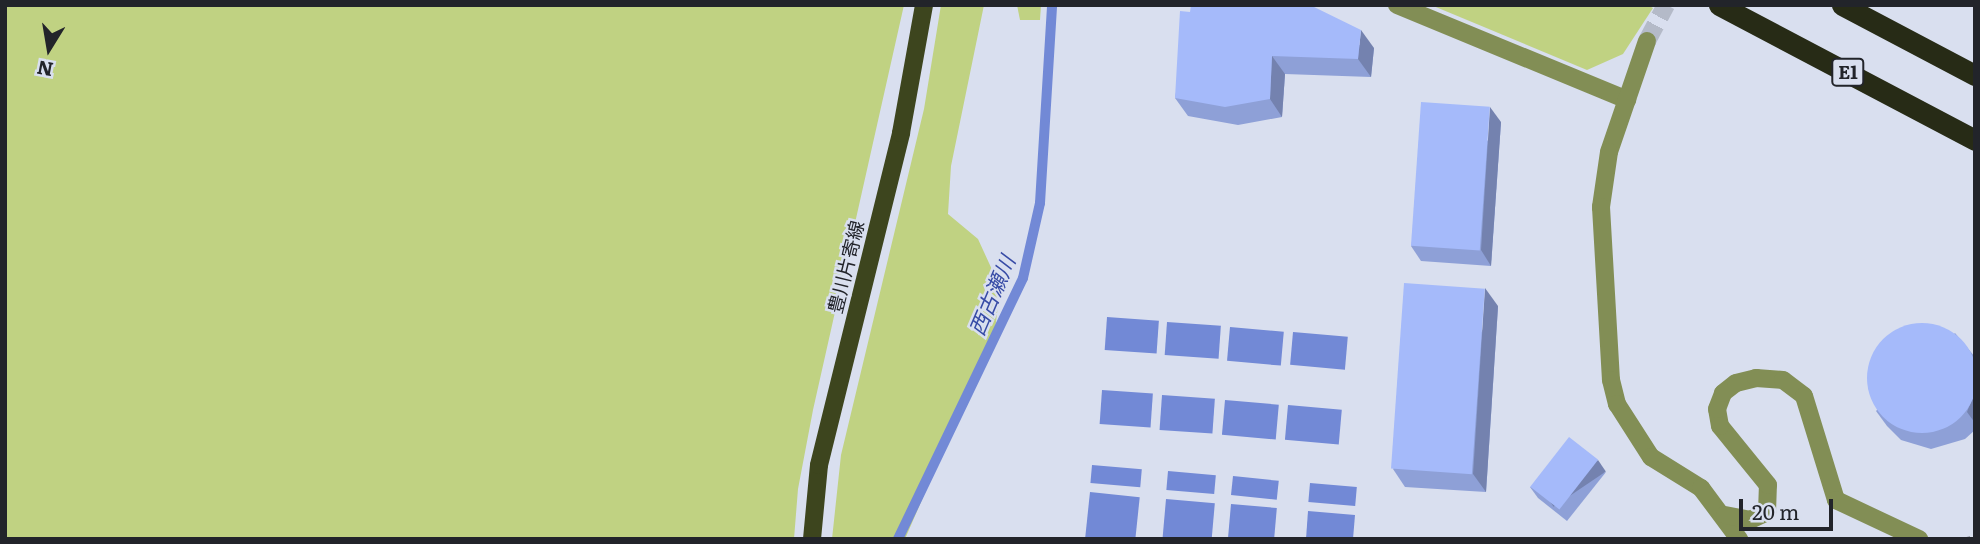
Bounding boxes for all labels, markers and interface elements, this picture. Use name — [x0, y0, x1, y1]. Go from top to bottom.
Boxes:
north arrow — [14, 14, 84, 84]
text: N — [34, 54, 56, 85]
road number: E1 — [1830, 58, 1866, 86]
street label: 豊川片寄線 — [823, 218, 869, 316]
water label: 西古瀬川 — [963, 251, 1019, 339]
scale bar — [1742, 484, 1836, 528]
text: 20 m — [1752, 495, 1799, 526]

